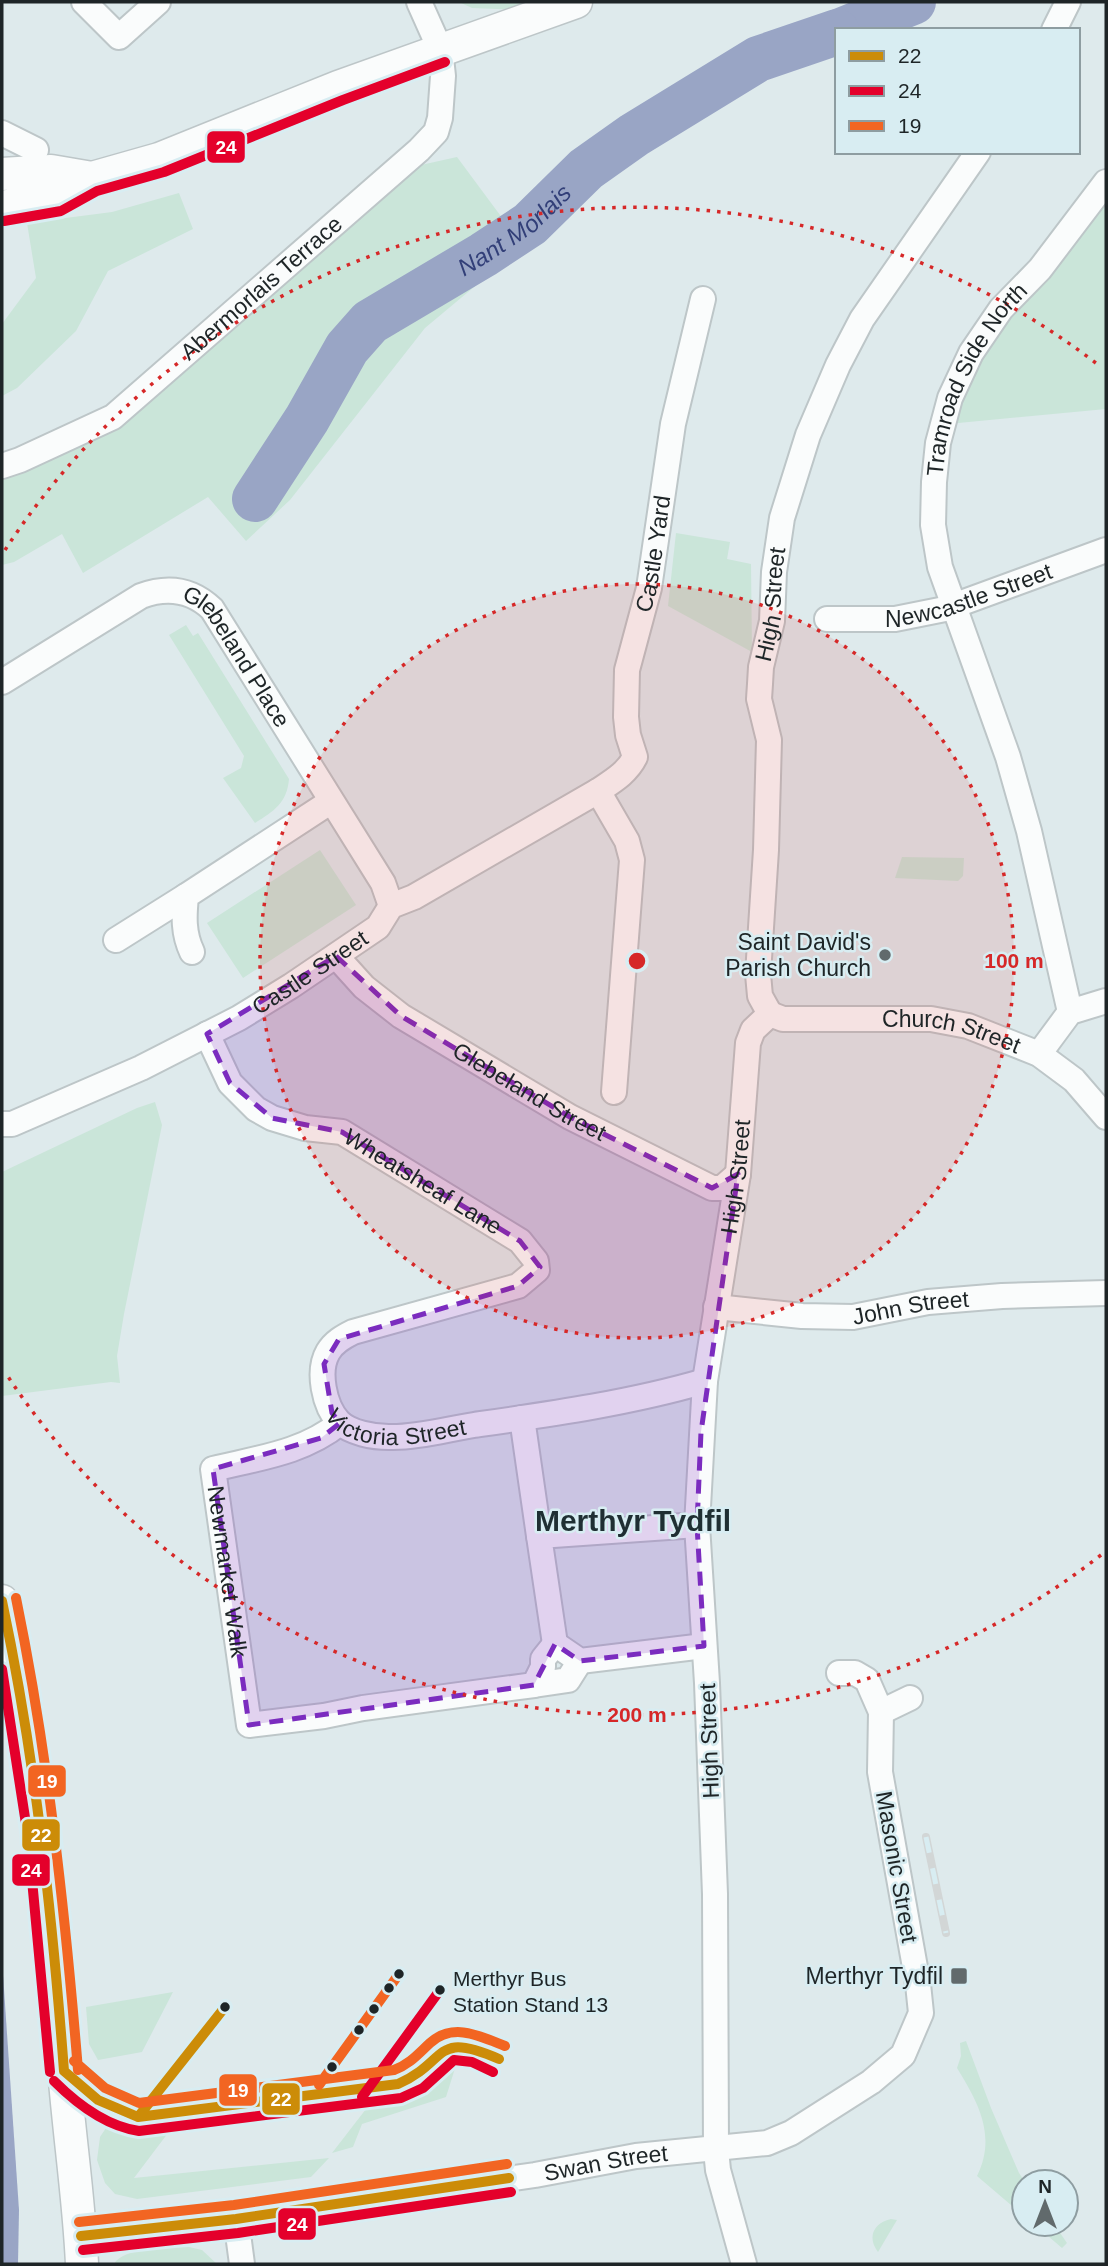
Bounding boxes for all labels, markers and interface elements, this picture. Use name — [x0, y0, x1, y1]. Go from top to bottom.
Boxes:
legend — [835, 28, 1080, 154]
text: 22 — [898, 44, 921, 67]
text: 24 — [898, 79, 922, 102]
text: 19 — [898, 114, 921, 137]
line badge: 24 — [206, 130, 246, 164]
text: 24 — [215, 137, 237, 158]
water label: Nant Morlais — [453, 179, 576, 281]
street label: Abermorlais Terrace — [175, 210, 347, 365]
street label: Tramroad Side North — [922, 277, 1032, 477]
street label: Castle Yard — [630, 494, 675, 615]
street label: High Street — [750, 545, 791, 664]
street label: Newcastle Street — [885, 558, 1056, 632]
street label: Glebeland Place — [179, 580, 295, 732]
street label: Castle Street — [247, 924, 373, 1020]
place label: Saint David's Parish Church — [725, 929, 871, 981]
marker: Saint David's Parish Church — [877, 947, 893, 963]
centre of rings — [625, 949, 649, 973]
text: 100 m — [984, 949, 1044, 972]
street label: Church Street — [882, 1006, 1025, 1059]
street label: Glebeland Street — [448, 1037, 611, 1146]
street label: High Street — [716, 1118, 755, 1236]
street label: Wheatsheaf Lane — [339, 1123, 507, 1240]
street label: John Street — [850, 1286, 970, 1330]
street label: Victoria Street — [320, 1404, 469, 1450]
street label: Newmarket Walk — [203, 1484, 252, 1660]
district label: Merthyr Tydfil — [535, 1504, 731, 1537]
street label: High Street — [694, 1682, 724, 1799]
text: 200 m — [607, 1703, 667, 1726]
line badge: 19 — [27, 1764, 67, 1798]
text: 19 — [36, 1771, 58, 1792]
street label: Masonic Street — [871, 1789, 923, 1945]
line badge: 22 — [21, 1818, 61, 1852]
text: 22 — [30, 1825, 52, 1846]
line badge: 24 — [11, 1853, 51, 1887]
text: 24 — [20, 1860, 42, 1881]
place label: Merthyr Tydfil — [805, 1963, 943, 1989]
marker: Merthyr Tydfil — [949, 1966, 969, 1986]
unlabelled marker — [392, 1967, 406, 1981]
place label: Merthyr Bus Station Stand 13 — [453, 1967, 608, 2016]
unlabelled marker — [382, 1981, 396, 1995]
marker: Merthyr Bus Station Stand 13 — [433, 1983, 447, 1997]
unlabelled marker — [218, 2000, 232, 2014]
unlabelled marker — [367, 2002, 381, 2016]
unlabelled marker — [352, 2023, 366, 2037]
unlabelled marker — [325, 2060, 339, 2074]
line badge: 19 — [218, 2073, 258, 2107]
text: 19 — [227, 2080, 249, 2101]
line badge: 22 — [261, 2082, 301, 2116]
text: 22 — [270, 2089, 292, 2110]
street label: Swan Street — [542, 2140, 669, 2186]
north arrow — [1010, 2168, 1080, 2238]
text: N — [1038, 2176, 1052, 2197]
line badge: 24 — [277, 2207, 317, 2241]
text: 24 — [286, 2214, 308, 2235]

